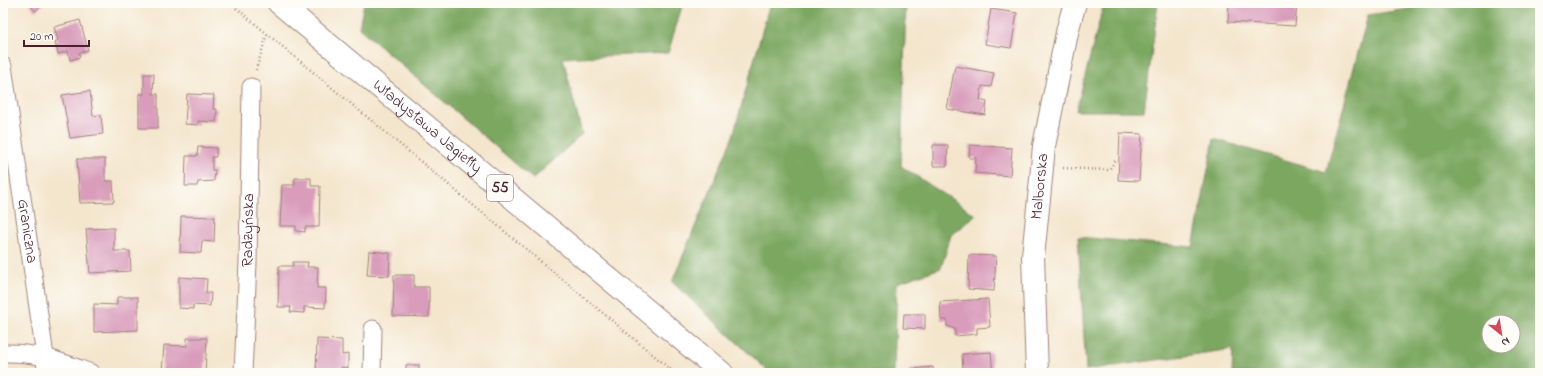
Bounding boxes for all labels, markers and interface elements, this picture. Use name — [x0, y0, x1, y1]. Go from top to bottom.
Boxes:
scale bar — [24, 22, 89, 48]
text: 20 m — [30, 28, 53, 46]
street label: Władysława Jagiełły — [367, 74, 487, 180]
street label: Malborska — [1025, 152, 1055, 221]
road number: 55 — [487, 175, 513, 201]
street label: Radzyńska — [236, 193, 261, 268]
street label: Graniczna — [10, 197, 43, 265]
north arrow — [1481, 314, 1521, 354]
text: N — [1498, 333, 1513, 351]

